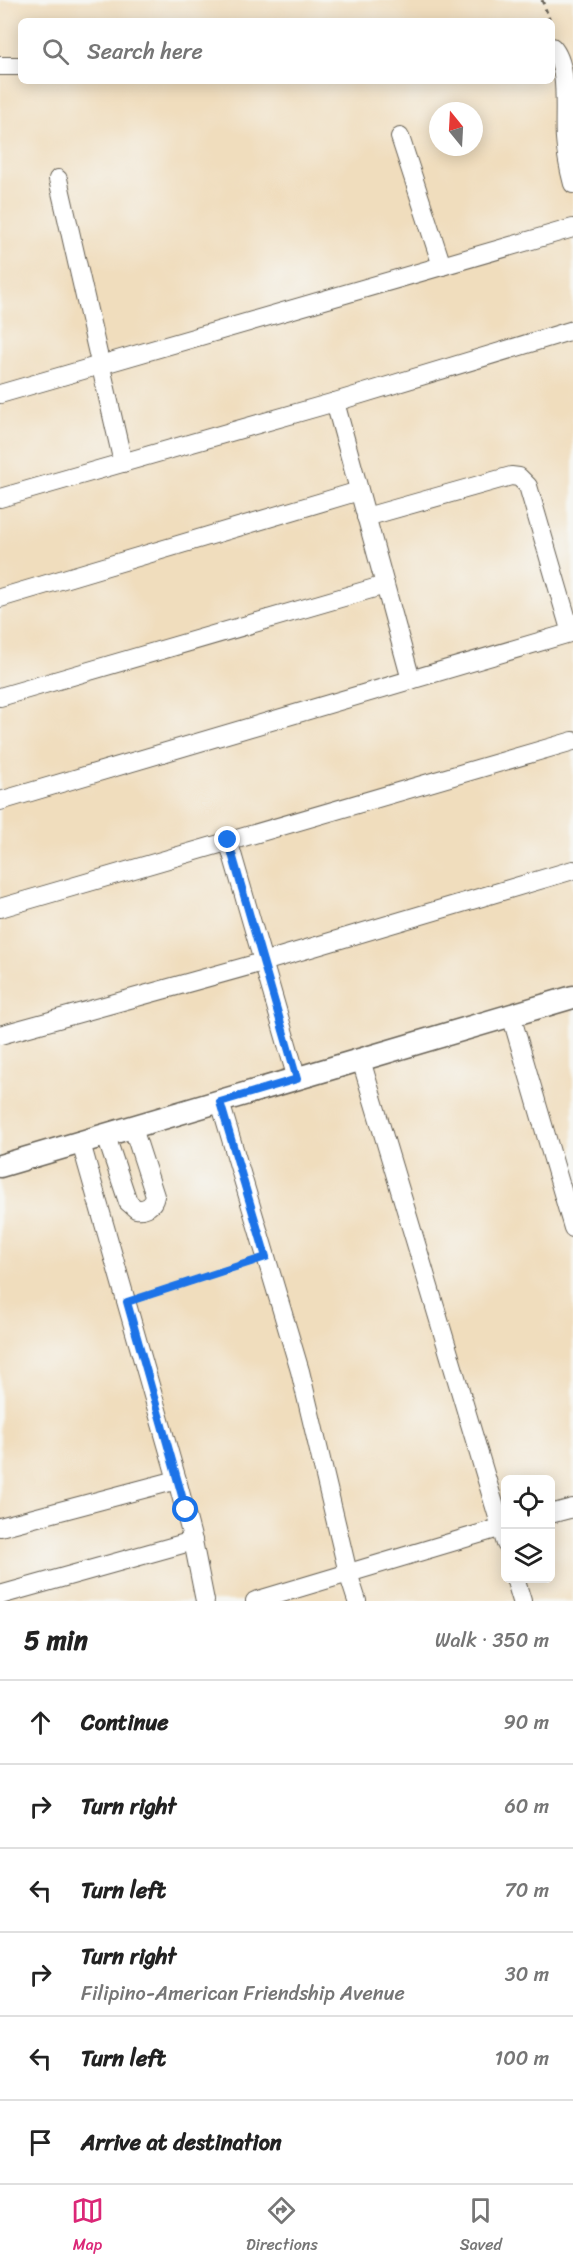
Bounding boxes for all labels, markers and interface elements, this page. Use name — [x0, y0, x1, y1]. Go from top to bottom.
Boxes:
search box — [18, 18, 555, 84]
text: Search here — [87, 32, 203, 71]
icon: search — [39, 35, 72, 68]
north arrow — [429, 102, 483, 156]
route end — [214, 826, 240, 852]
map controls — [501, 1475, 555, 1583]
button: locate — [501, 1475, 555, 1529]
route start — [172, 1496, 198, 1522]
button: layers — [501, 1529, 555, 1583]
text: 5 min — [24, 1617, 88, 1663]
text: Walk · 350 m — [435, 1623, 549, 1658]
text: Continue — [81, 1703, 169, 1742]
text: 90 m — [504, 1705, 549, 1740]
icon: ahead — [24, 1706, 57, 1739]
text: Turn right — [81, 1787, 176, 1826]
text: 60 m — [504, 1789, 549, 1824]
icon: right — [24, 1790, 57, 1823]
text: Turn left — [81, 1871, 166, 1910]
text: 70 m — [504, 1873, 549, 1908]
icon: left — [24, 1874, 57, 1907]
text: Turn right — [81, 1937, 176, 1976]
text: 30 m — [505, 1957, 549, 1992]
icon: right — [24, 1958, 57, 1991]
text: Filipino-American Friendship Avenue — [81, 1976, 405, 2011]
text: Turn left — [81, 2039, 166, 2078]
text: 100 m — [495, 2041, 549, 2076]
icon: left — [24, 2042, 57, 2075]
text: Arrive at destination — [81, 2123, 282, 2162]
icon: arrive — [24, 2126, 57, 2159]
tab: Map — [71, 2194, 104, 2259]
tab: Directions — [246, 2194, 318, 2259]
tab: Saved — [460, 2194, 502, 2259]

